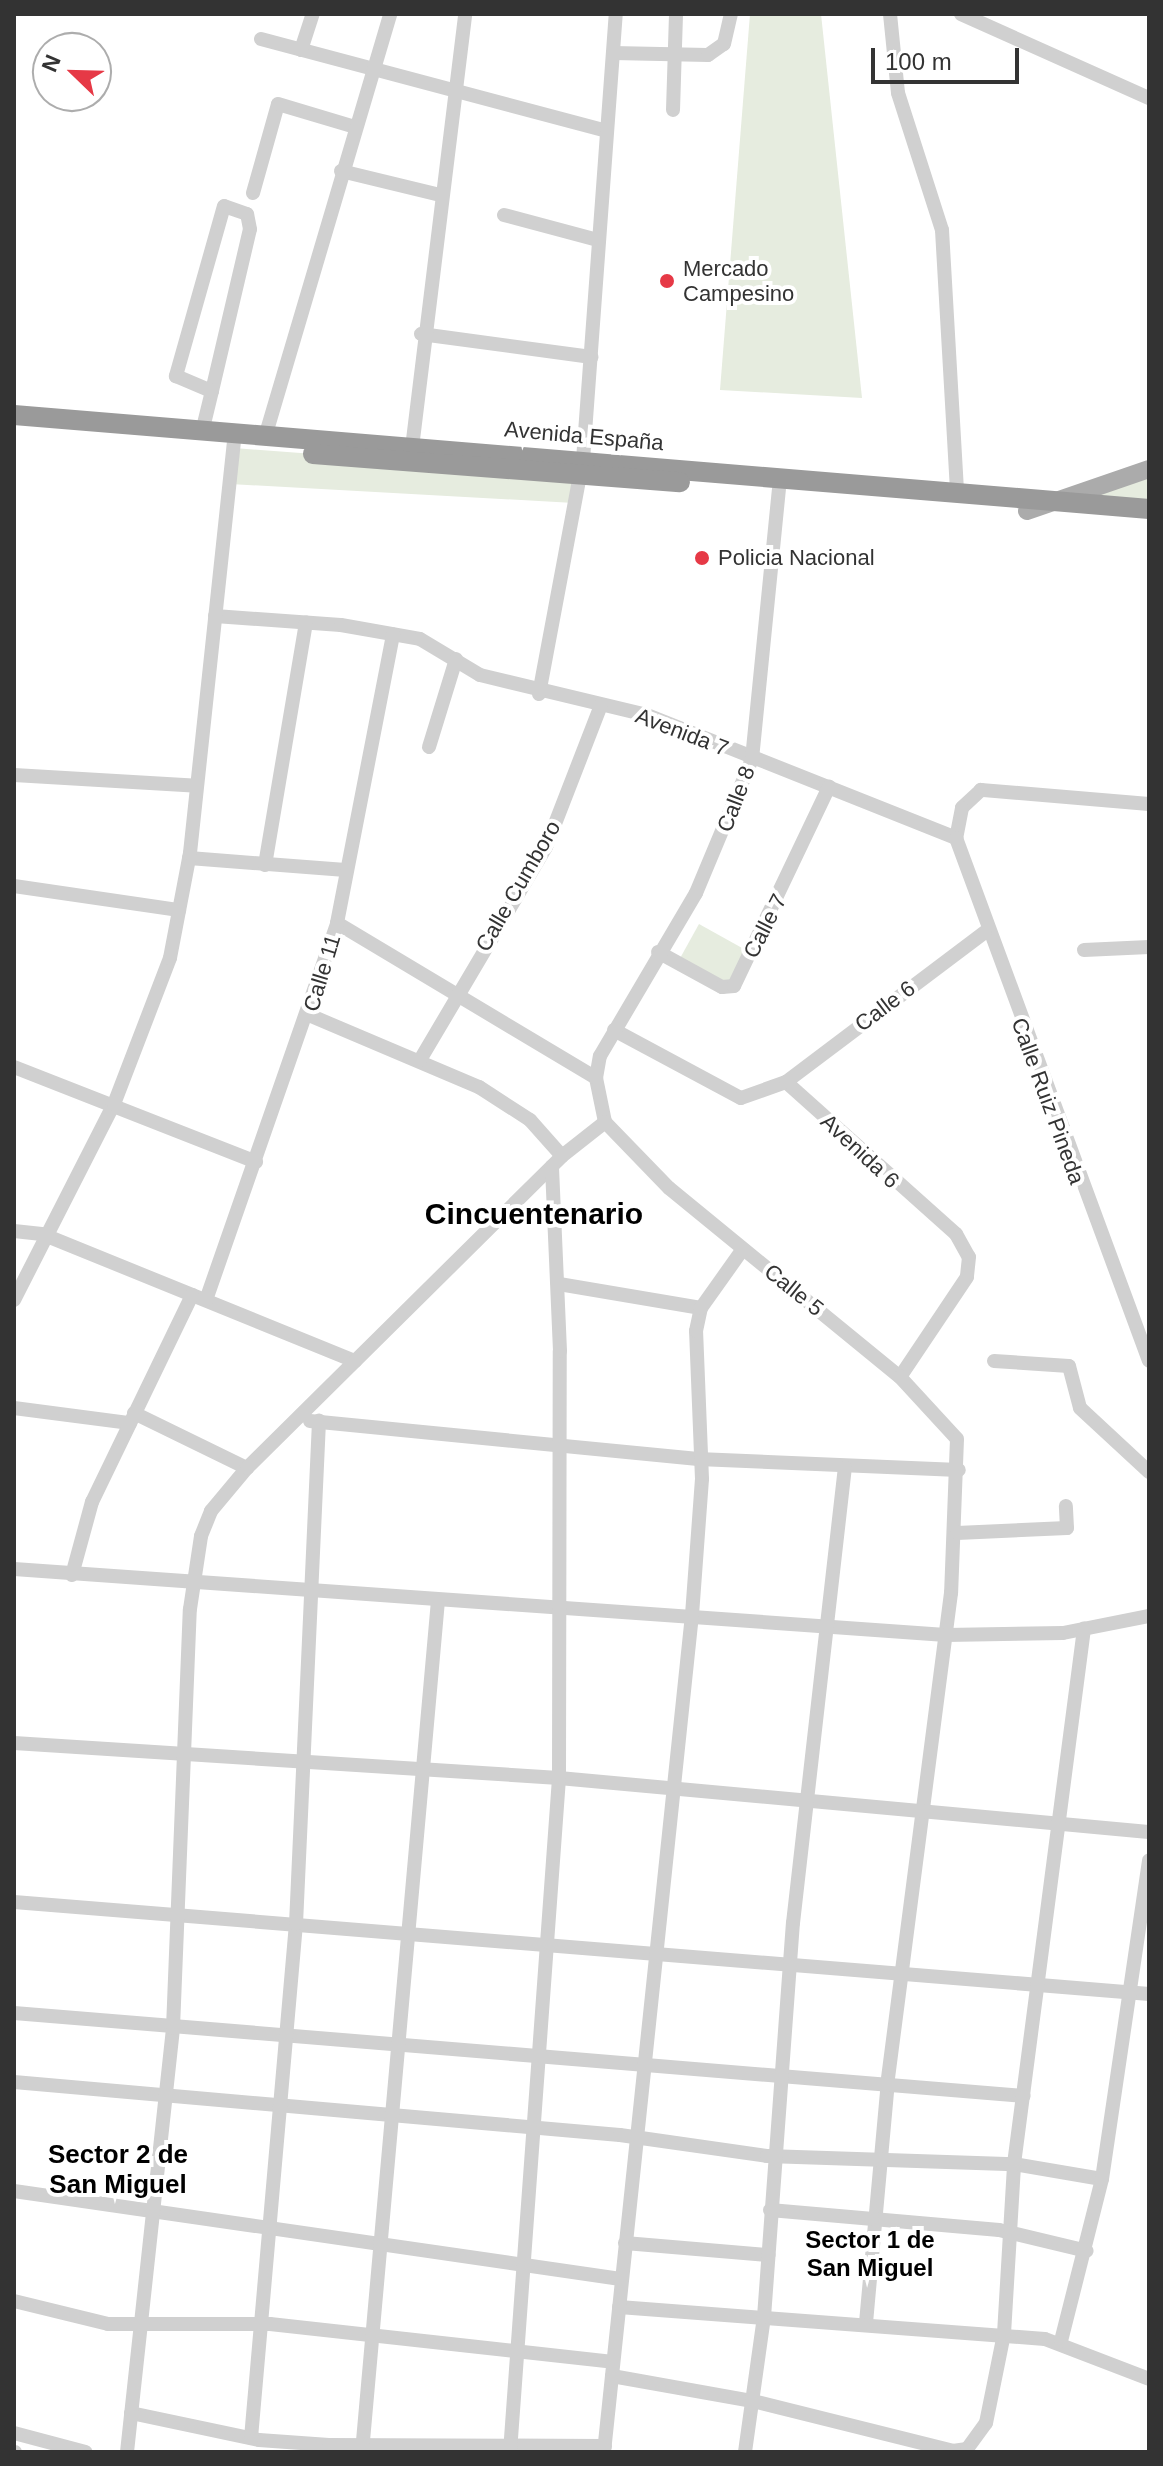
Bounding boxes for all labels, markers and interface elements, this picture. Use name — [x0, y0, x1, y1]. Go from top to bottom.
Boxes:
north arrow — [32, 32, 112, 112]
scale bar — [875, 32, 1023, 82]
text: 100 m — [885, 48, 952, 75]
text: N — [37, 51, 66, 75]
place label: Mercado Campesino — [683, 255, 794, 306]
marker: Mercado Campesino — [658, 272, 676, 290]
street label: Avenida España — [503, 416, 665, 456]
place label: Policia Nacional — [718, 545, 875, 571]
marker: Policia Nacional — [693, 549, 711, 567]
street label: Avenida 7 — [632, 702, 732, 762]
street label: Calle 8 — [711, 762, 761, 836]
street label: Calle Cumboro — [470, 816, 566, 956]
street label: Calle 7 — [738, 889, 792, 963]
street label: Calle 11 — [298, 931, 346, 1015]
street label: Calle 6 — [850, 975, 920, 1037]
street label: Calle Ruiz Pineda — [1006, 1014, 1090, 1188]
street label: Avenida 6 — [815, 1108, 905, 1194]
district label: Cincuentenario — [425, 1196, 643, 1232]
street label: Calle 5 — [759, 1258, 829, 1322]
district label: Sector 2 de San Miguel — [48, 2139, 188, 2200]
district label: Sector 1 de San Miguel — [805, 2226, 935, 2282]

